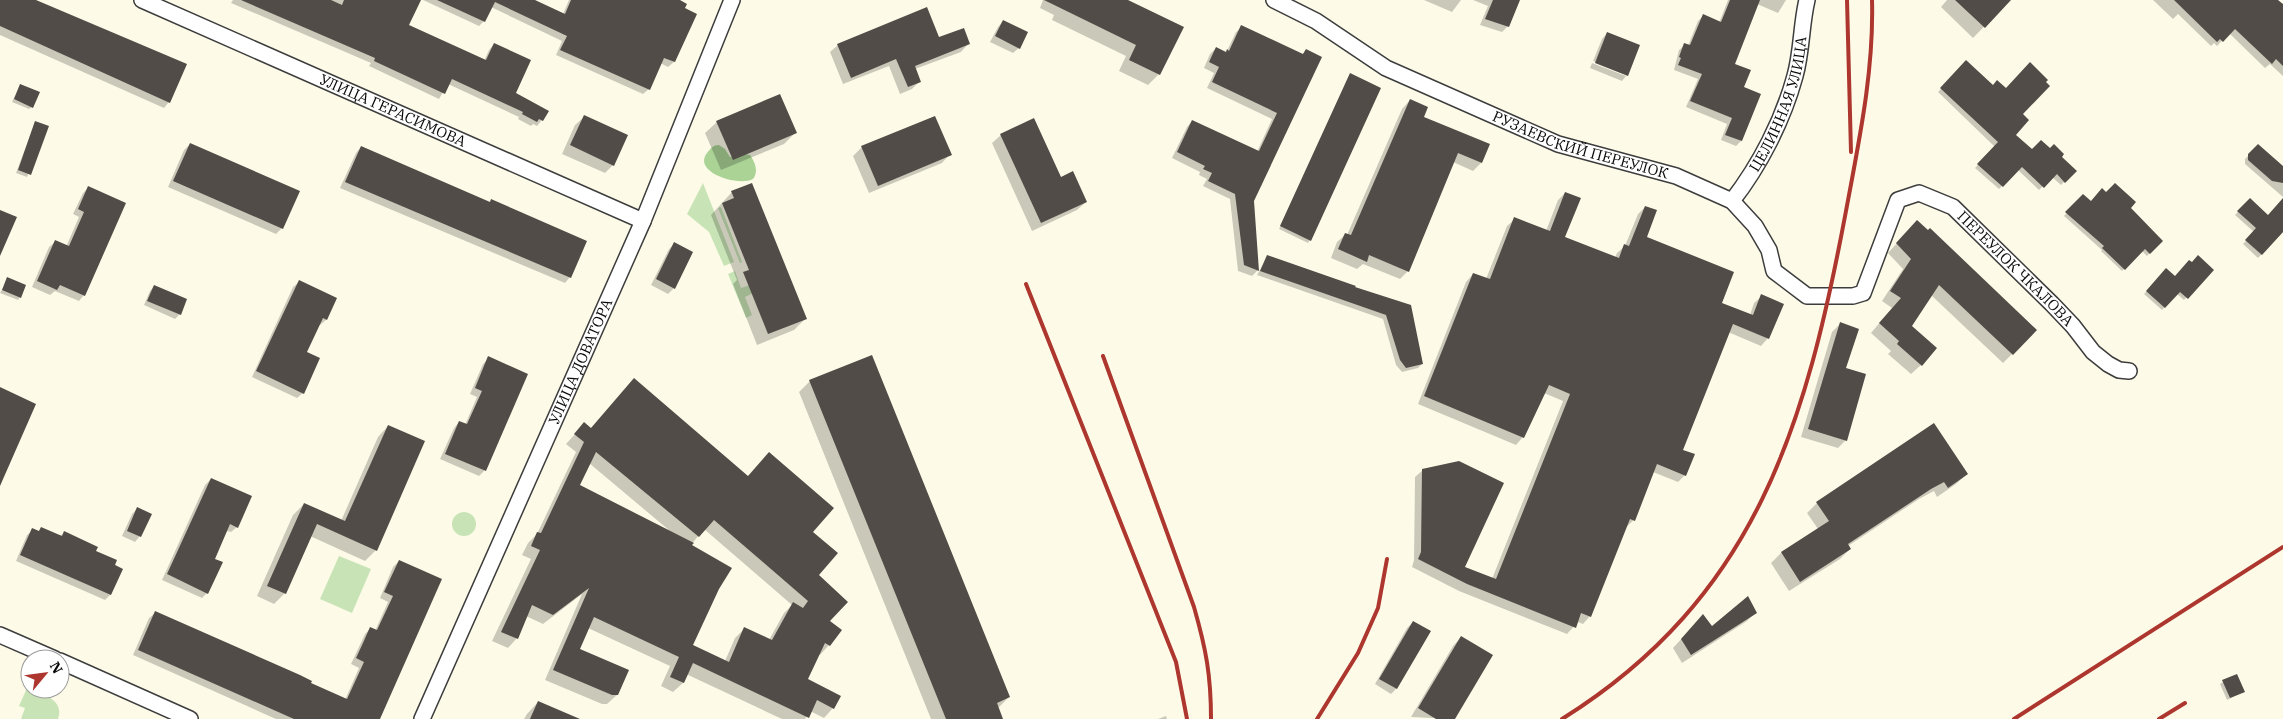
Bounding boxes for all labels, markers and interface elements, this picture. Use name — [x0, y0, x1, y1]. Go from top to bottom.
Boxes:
street label: ЦЕЛИННАЯ УЛИЦА — [1745, 35, 1811, 175]
street label: УЛИЦА ГЕРАСИМОВА — [317, 69, 470, 151]
street label: РУЗАЕВСКИЙ ПЕРЕУЛОК — [1490, 106, 1671, 183]
street label: ПЕРЕУЛОК ЧКАЛОВА — [1953, 206, 2079, 330]
street label: УЛИЦА ДОВАТОРА — [544, 295, 617, 427]
north arrow — [20, 649, 70, 699]
text: N — [46, 658, 67, 677]

